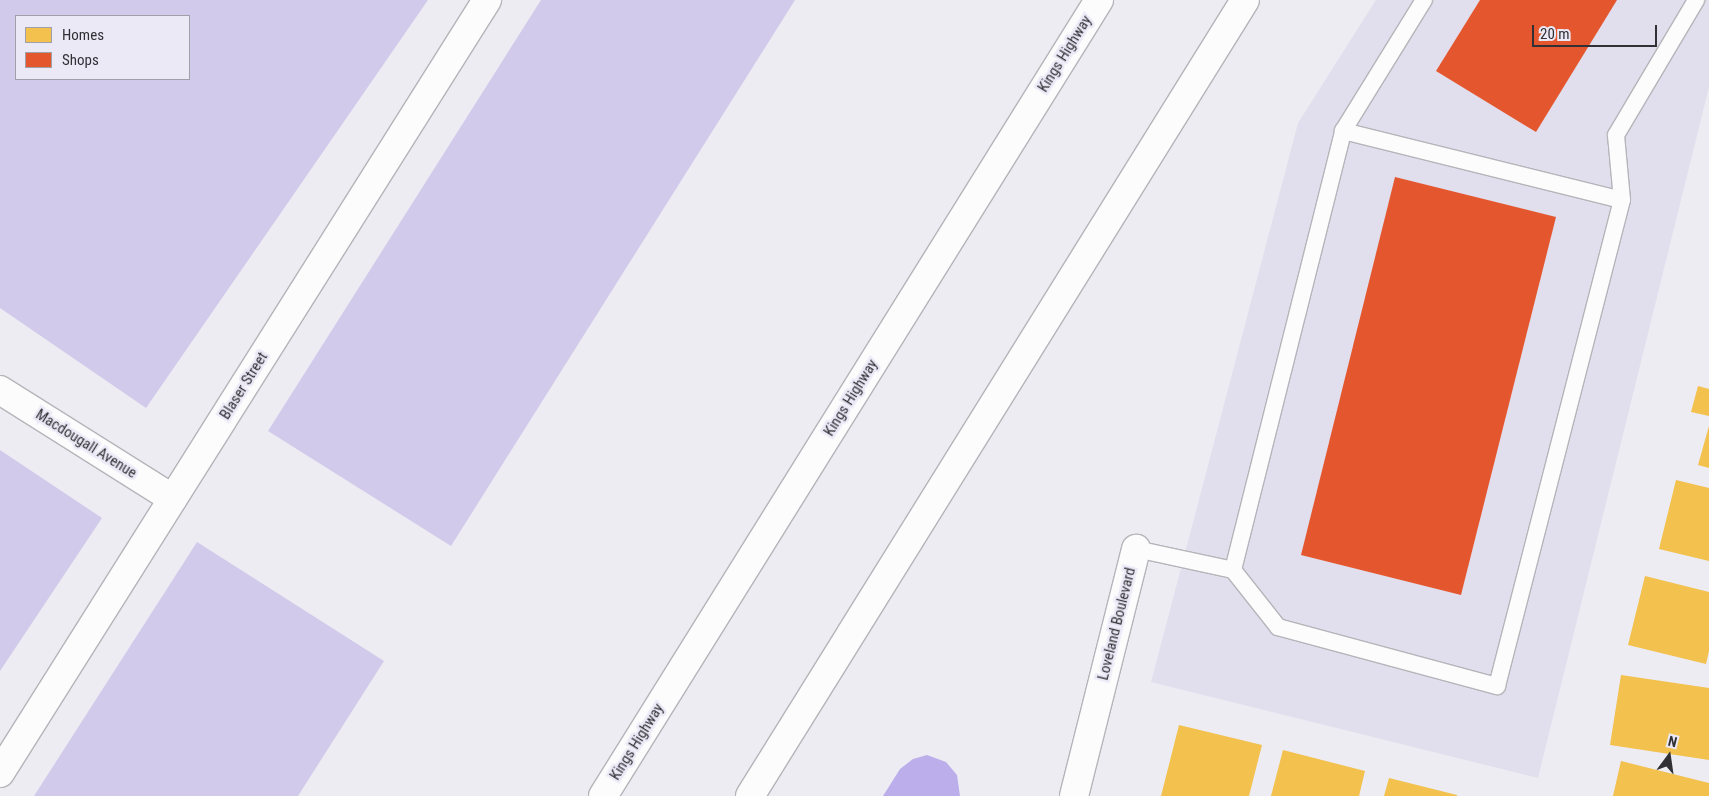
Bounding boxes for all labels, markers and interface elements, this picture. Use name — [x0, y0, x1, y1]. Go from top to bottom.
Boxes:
street label: Kings Highway — [1034, 12, 1096, 96]
legend — [15, 15, 190, 80]
scale bar — [1534, 15, 1659, 47]
text: 20 m — [1540, 25, 1570, 43]
text: Homes — [62, 26, 104, 44]
text: Shops — [62, 51, 99, 69]
street label: Blaser Street — [216, 349, 272, 423]
street label: Kings Highway — [820, 356, 882, 440]
street label: Macdougall Avenue — [32, 406, 140, 482]
street label: Loveland Boulevard — [1094, 566, 1140, 682]
street label: Kings Highway — [606, 700, 668, 784]
north arrow — [1644, 731, 1694, 781]
text: N — [1667, 733, 1679, 750]

